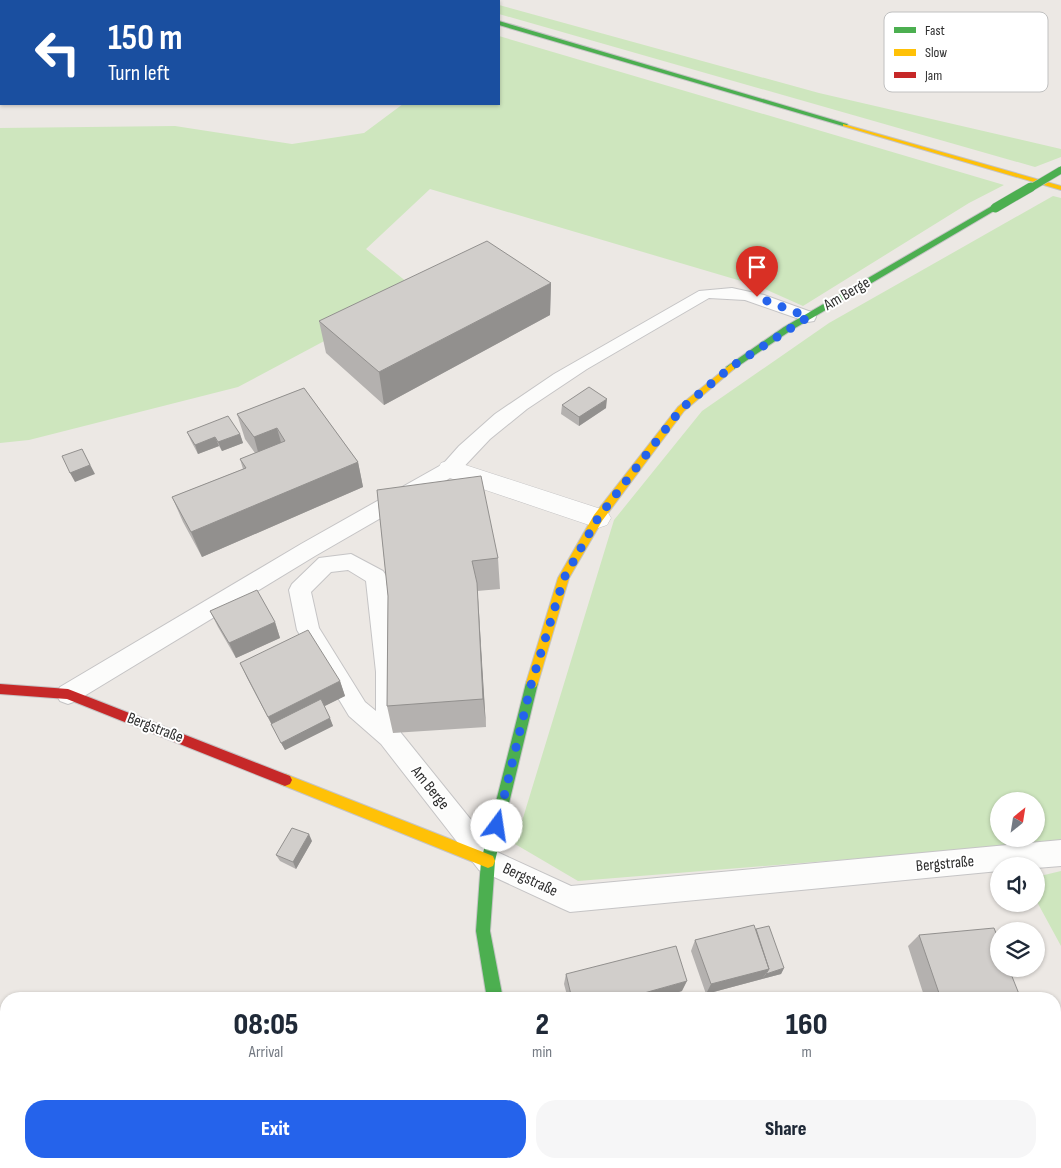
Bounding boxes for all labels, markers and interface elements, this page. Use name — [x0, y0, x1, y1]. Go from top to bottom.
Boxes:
legend — [884, 12, 1048, 92]
text: 150 m — [108, 17, 182, 60]
icon: left — [25, 20, 90, 85]
text: Fast — [925, 22, 945, 39]
text: Slow — [925, 44, 947, 61]
text: Turn left — [108, 60, 170, 87]
text: Jam — [924, 67, 942, 84]
pin — [736, 246, 778, 297]
icon: arrive — [743, 253, 771, 281]
street label: Am Berge — [820, 273, 874, 315]
street label: Bergstraße — [124, 709, 186, 747]
street label: Am Berge — [406, 762, 453, 814]
north arrow — [990, 792, 1045, 848]
map controls — [990, 792, 1045, 977]
position arrow — [470, 799, 522, 851]
street label: Bergstraße — [915, 852, 975, 876]
button: sound — [990, 857, 1045, 912]
street label: Bergstraße — [500, 859, 560, 901]
button: layers — [990, 922, 1045, 977]
text: 08:05 — [234, 1007, 299, 1043]
text: 2 — [535, 1007, 549, 1043]
text: 160 — [786, 1007, 827, 1043]
text: Arrival — [249, 1043, 283, 1062]
text: min — [532, 1043, 552, 1062]
text: m — [801, 1043, 812, 1062]
button: Exit — [25, 1100, 526, 1158]
button: Share — [536, 1100, 1036, 1158]

